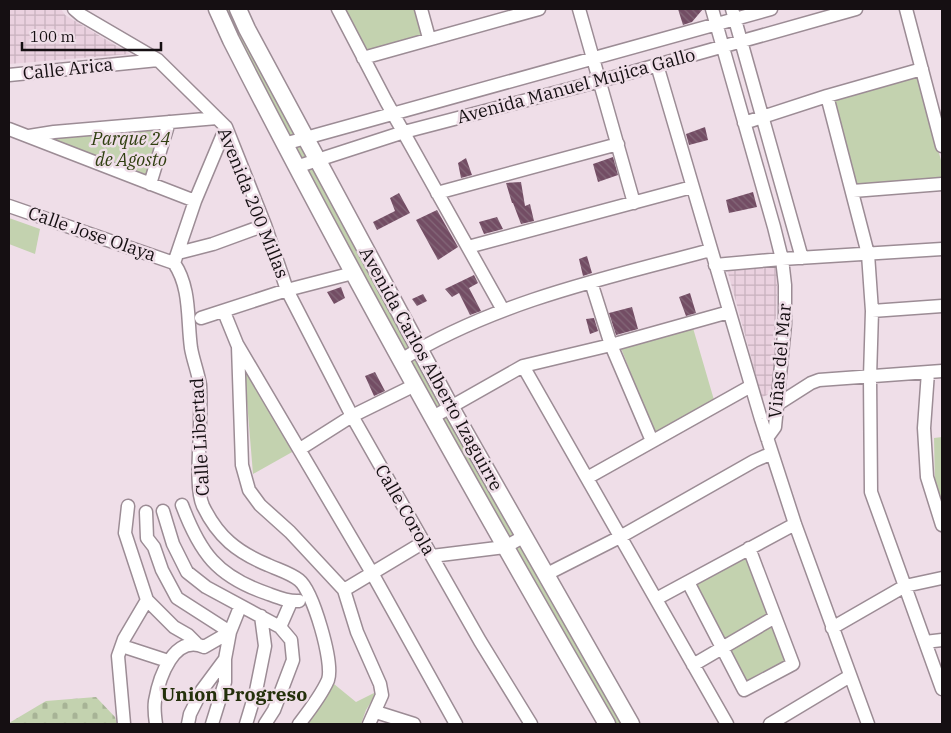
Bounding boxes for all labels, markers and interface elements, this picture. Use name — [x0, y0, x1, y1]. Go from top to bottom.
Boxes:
scale bar — [22, 20, 161, 52]
text: 100 m — [30, 27, 75, 46]
street label: Avenida Manuel Mujica Gallo — [454, 43, 697, 128]
street label: Calle Arica — [21, 52, 115, 85]
street label: Avenida 200 Millas — [213, 124, 294, 282]
park label: Parque 24 de Agosto — [91, 127, 170, 171]
street label: Calle Jose Olaya — [25, 201, 159, 266]
street label: Avenida Carlos Alberto Izaguirre — [355, 243, 508, 495]
street label: Viñas del Mar — [763, 303, 796, 419]
street label: Calle Libertad — [185, 377, 214, 497]
street label: Calle Corola — [370, 460, 441, 559]
district label: Union Progreso — [161, 682, 307, 706]

